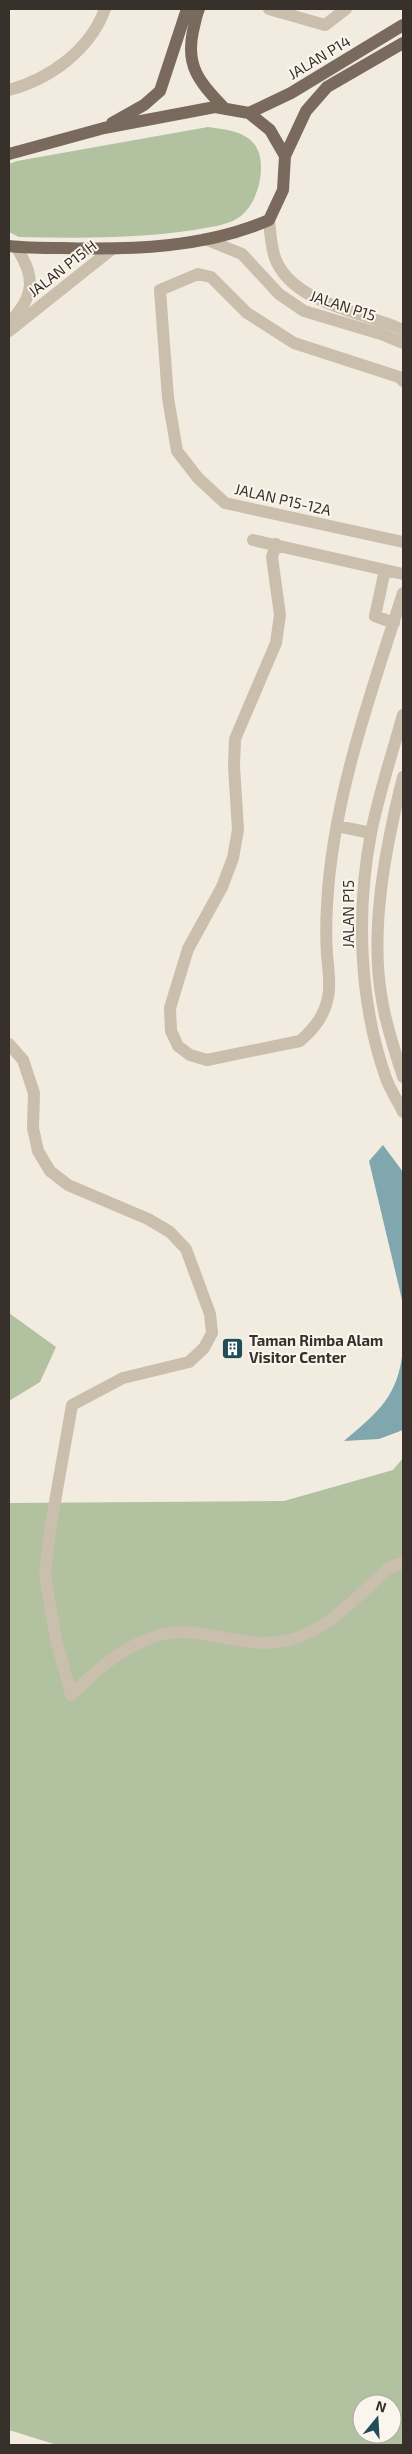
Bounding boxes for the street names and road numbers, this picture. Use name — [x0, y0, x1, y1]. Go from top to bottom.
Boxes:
street label: JALAN P14 — [285, 31, 353, 83]
street label: JALAN P15 H — [24, 236, 100, 300]
street label: JALAN P15 — [308, 286, 378, 324]
street label: JALAN P15-12A — [233, 479, 334, 519]
street label: JALAN P15 — [339, 880, 357, 948]

